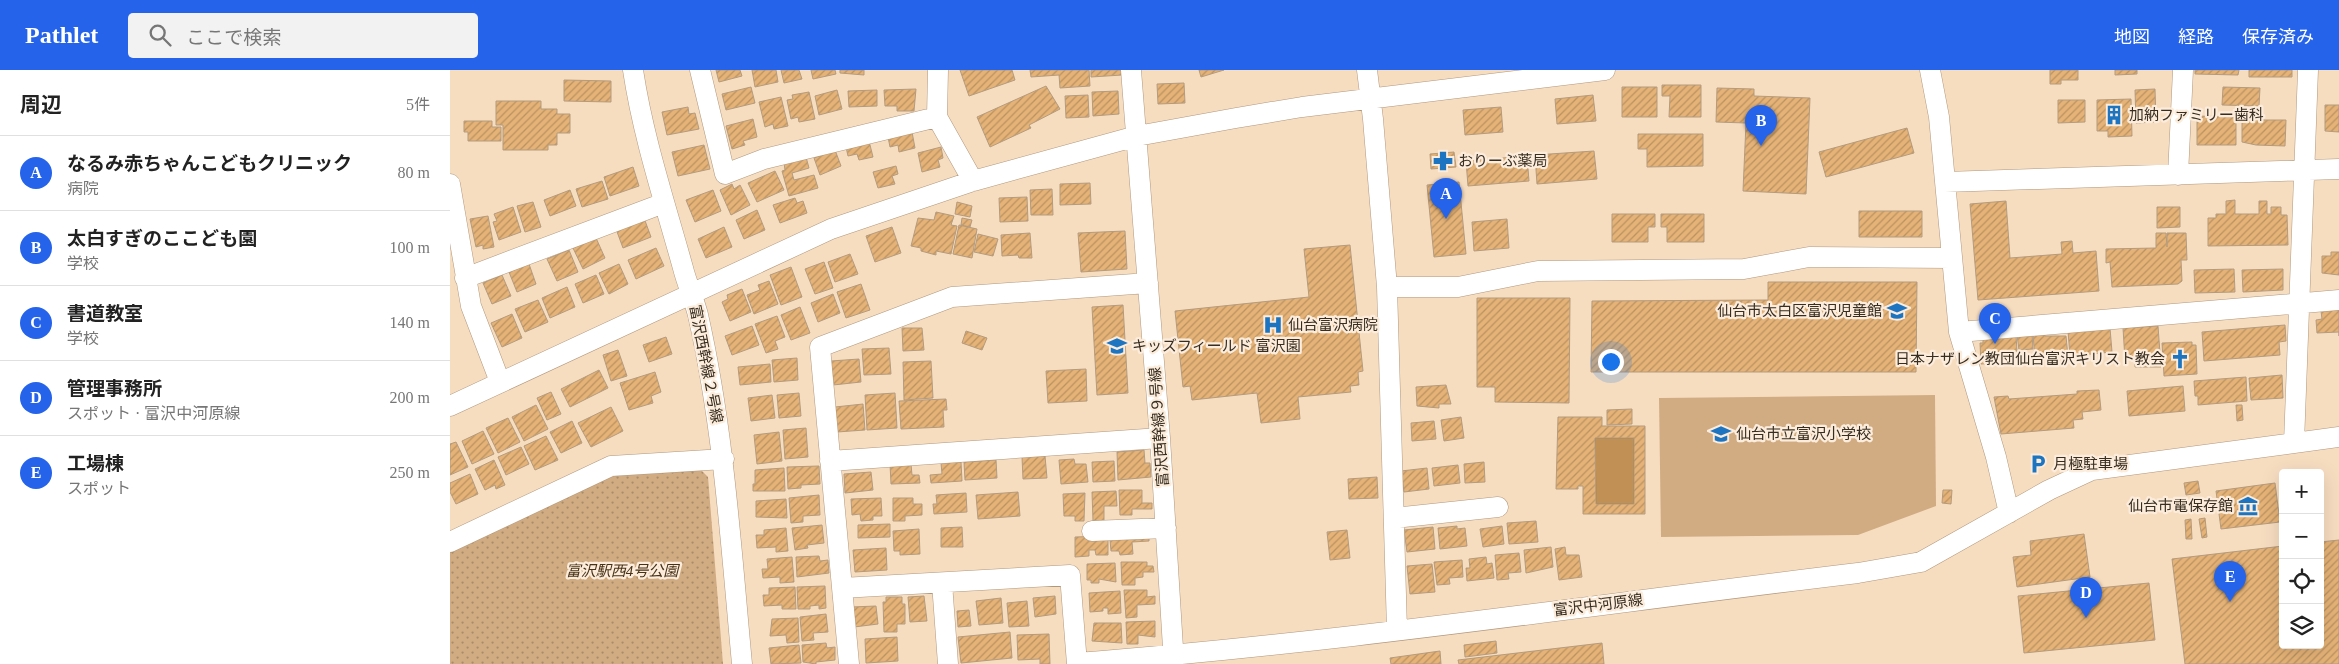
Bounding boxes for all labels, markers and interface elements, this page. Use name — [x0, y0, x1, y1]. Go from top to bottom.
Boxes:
search box — [128, 13, 478, 58]
icon: search — [146, 21, 174, 49]
text: Pathlet — [25, 22, 98, 48]
text: ここで検索 — [186, 27, 281, 48]
text: 地図 — [2114, 27, 2150, 47]
text: 経路 — [2178, 27, 2214, 47]
text: 保存済み — [2242, 27, 2314, 47]
text: 周辺 — [20, 93, 62, 117]
text: 5件 — [406, 96, 430, 113]
building icon: 加納ファミリー歯科 — [2103, 104, 2125, 126]
pin: B — [1745, 105, 1777, 146]
place label: 加納ファミリー歯科 — [2129, 107, 2264, 123]
pharmacy icon: おりーぶ薬局 — [1432, 150, 1454, 172]
text: なるみ赤ちゃんこどもクリニック — [67, 153, 352, 174]
place label: おりーぶ薬局 — [1458, 153, 1547, 169]
text: A — [30, 164, 42, 181]
text: 80 m — [398, 164, 430, 181]
pin: A — [1430, 178, 1462, 219]
text: 病院 — [67, 180, 99, 197]
text: 太白すぎのここども園 — [67, 228, 257, 249]
text: B — [31, 239, 41, 256]
text: 100 m — [390, 239, 430, 256]
text: 学校 — [67, 255, 99, 272]
school or university icon: 仙台市太白区富沢児童館 — [1886, 300, 1908, 322]
text: 書道教室 — [67, 303, 143, 324]
place label: 仙台市太白区富沢児童館 — [1717, 303, 1882, 319]
pin: C — [1979, 303, 2011, 344]
street label: 富沢西幹線２号線 — [687, 304, 725, 424]
text: C — [30, 314, 42, 331]
text: 140 m — [390, 314, 430, 331]
hospital icon: 仙台富沢病院 — [1262, 314, 1284, 336]
place label: 仙台富沢病院 — [1288, 317, 1378, 333]
text: 学校 — [67, 330, 99, 347]
school or university icon: キッズフィールド 富沢園 — [1106, 335, 1128, 357]
place label: キッズフィールド 富沢園 — [1132, 338, 1300, 354]
church icon: 日本ナザレン教団仙台富沢キリスト教会 — [2169, 348, 2191, 370]
your location — [1598, 349, 1624, 375]
place label: 日本ナザレン教団仙台富沢キリスト教会 — [1895, 351, 2165, 367]
street label: 富沢西幹線９号線 — [1147, 367, 1171, 487]
text: 管理事務所 — [67, 378, 162, 399]
text: D — [30, 389, 42, 406]
text: 200 m — [390, 389, 430, 406]
text: スポット · 富沢中河原線 — [67, 405, 240, 422]
school or university icon: 仙台市立富沢小学校 — [1710, 423, 1732, 445]
place label: 仙台市立富沢小学校 — [1736, 426, 1871, 442]
text: 工場棟 — [67, 453, 124, 474]
parking icon: 月極駐車場 — [2027, 453, 2049, 475]
place label: 月極駐車場 — [2053, 456, 2128, 472]
text: E — [31, 464, 41, 481]
text: 250 m — [390, 464, 430, 481]
map controls — [2279, 469, 2324, 649]
button: + — [2279, 469, 2324, 514]
text: スポット — [67, 480, 131, 497]
museum icon: 仙台市電保存館 — [2237, 495, 2259, 517]
place label: 仙台市電保存館 — [2128, 498, 2233, 514]
button: − — [2279, 514, 2324, 559]
button: locate — [2279, 559, 2324, 604]
pin: E — [2214, 561, 2246, 602]
park label: 富沢駅西4号公園 — [566, 563, 680, 579]
pin: D — [2070, 577, 2102, 618]
street label: 富沢中河原線 — [1552, 592, 1644, 618]
button: layers — [2279, 604, 2324, 649]

